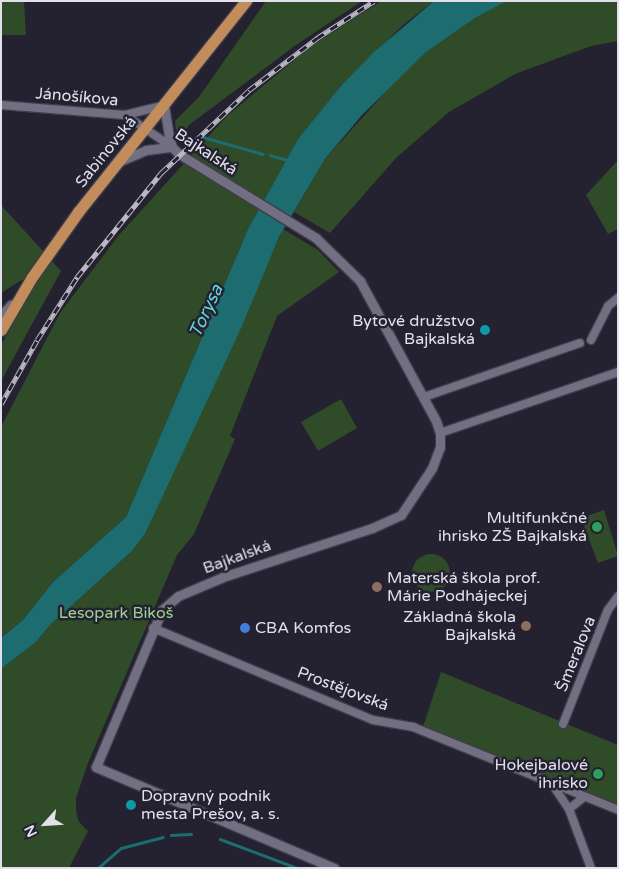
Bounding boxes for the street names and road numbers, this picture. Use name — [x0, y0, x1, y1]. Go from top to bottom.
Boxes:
street label: Jánošíkova — [35, 84, 119, 110]
street label: Sabinovská — [71, 113, 141, 191]
street label: Bajkalská — [171, 125, 241, 179]
street label: Bajkalská — [200, 536, 274, 578]
street label: Šmeralova — [552, 614, 600, 694]
street label: Prostějovská — [295, 663, 391, 715]

